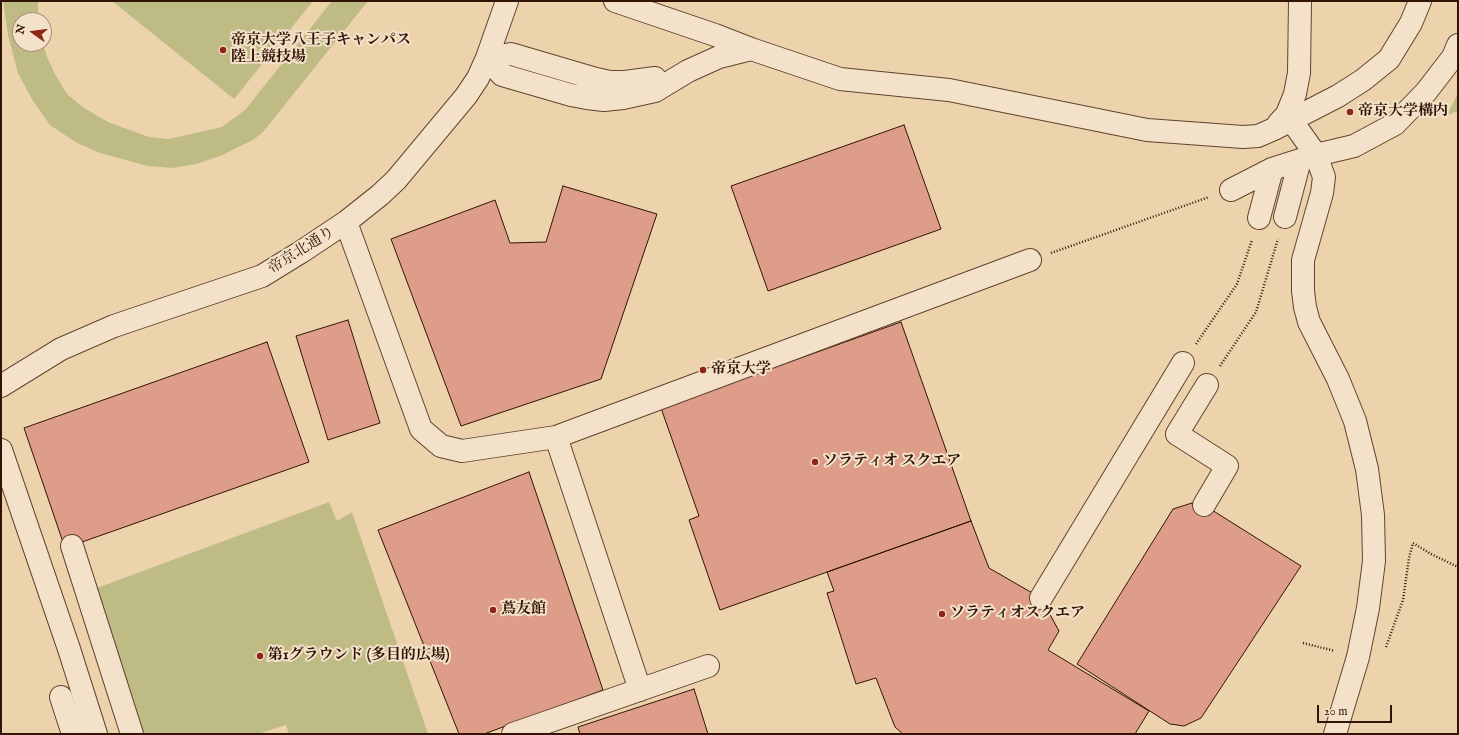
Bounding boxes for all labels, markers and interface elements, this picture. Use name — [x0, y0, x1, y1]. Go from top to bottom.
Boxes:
north arrow — [12, 12, 52, 52]
text: N — [13, 23, 29, 36]
place label: 帝京大学八王子キャンパス 陸上競技場 — [231, 32, 411, 67]
marker: 帝京大学八王子キャンパス 陸上競技場 — [218, 45, 228, 55]
place label: 帝京大学構内 — [1358, 103, 1448, 121]
marker: 帝京大学構内 — [1345, 107, 1355, 117]
street label: 帝京北通り — [265, 223, 339, 279]
place label: 帝京大学 — [711, 361, 771, 379]
marker: 帝京大学 — [698, 365, 708, 375]
place label: ソラティオ スクエア — [823, 453, 961, 471]
marker: ソラティオ スクエア — [810, 457, 820, 467]
place label: 蔦友館 — [501, 601, 546, 619]
marker: 蔦友館 — [488, 605, 498, 615]
place label: ソラティオスクエア — [950, 605, 1085, 623]
marker: ソラティオスクエア — [937, 609, 947, 619]
place label: 第1グラウンド (多目的広場) — [268, 647, 450, 665]
marker: 第1グラウンド (多目的広場) — [255, 651, 265, 661]
scale bar — [1319, 697, 1394, 723]
text: 20 m — [1324, 704, 1347, 719]

